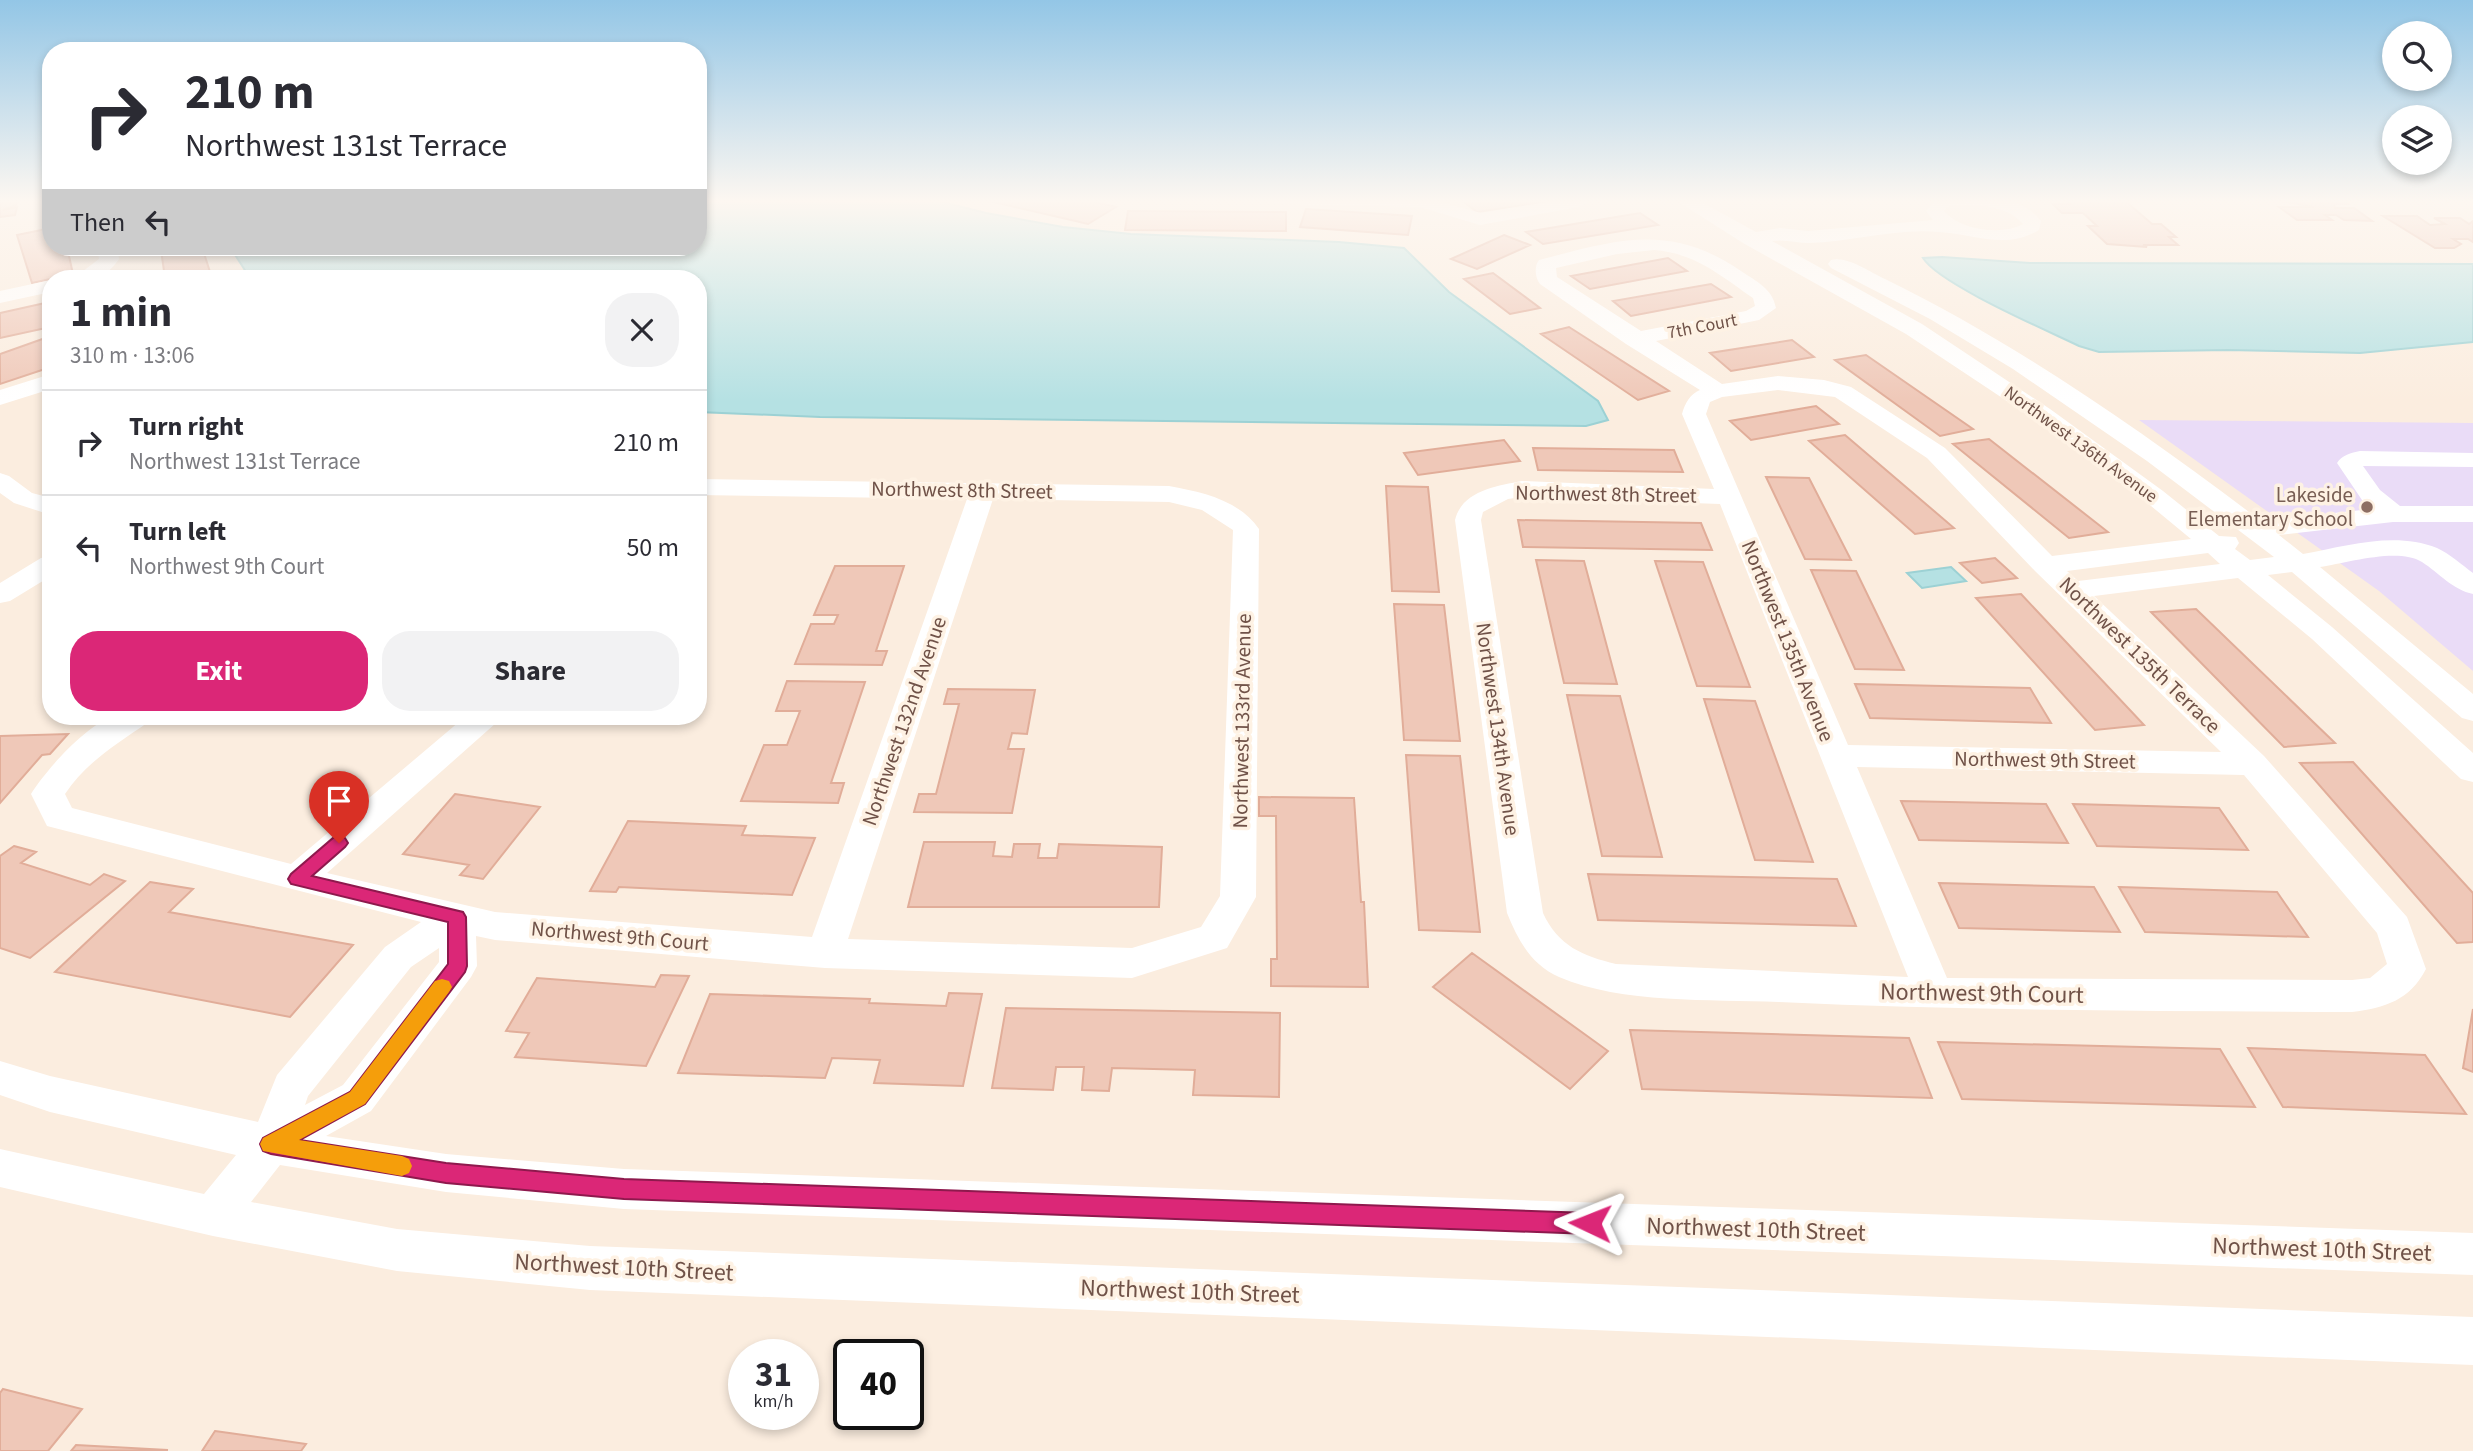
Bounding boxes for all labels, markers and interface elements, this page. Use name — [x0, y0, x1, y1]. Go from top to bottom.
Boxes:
map controls — [2382, 21, 2452, 175]
button: search — [2382, 21, 2452, 91]
text: 210 m — [185, 58, 314, 128]
icon: right — [70, 70, 161, 161]
button: layers — [2382, 105, 2452, 175]
text: Northwest 131st Terrace — [185, 123, 507, 169]
icon: left — [139, 203, 177, 241]
text: Then — [70, 204, 125, 241]
text: 1 min — [70, 283, 172, 343]
button: close — [605, 293, 679, 367]
street label: 7th Court — [1665, 307, 1739, 345]
text: 310 m · 13:06 — [70, 339, 194, 372]
street label: Northwest 136th Avenue — [1999, 380, 2163, 509]
text: Turn right — [129, 408, 244, 445]
icon: right — [70, 424, 108, 462]
text: 210 m — [613, 424, 679, 461]
text: Northwest 131st Terrace — [129, 445, 361, 478]
street label: Northwest 8th Street — [871, 473, 1053, 507]
street label: Northwest 8th Street — [1515, 477, 1697, 511]
place label: Lakeside Elementary School — [2187, 480, 2353, 534]
marker: Lakeside Elementary School — [2359, 499, 2375, 515]
text: Turn left — [129, 513, 226, 550]
icon: left — [70, 529, 108, 567]
text: 50 m — [626, 529, 679, 566]
street label: Northwest 135th Avenue — [1734, 536, 1842, 746]
text: Northwest 9th Court — [129, 550, 324, 583]
street label: Northwest 135th Terrace — [2052, 570, 2228, 740]
street label: Northwest 132nd Avenue — [854, 612, 954, 830]
street label: Northwest 133rd Avenue — [1225, 613, 1259, 829]
street label: Northwest 134th Avenue — [1468, 621, 1528, 837]
button: Exit — [70, 631, 368, 711]
button: Share — [382, 631, 679, 711]
street label: Northwest 9th Street — [1954, 743, 2136, 777]
pin — [309, 771, 369, 843]
icon: arrive — [320, 782, 358, 820]
street label: Northwest 9th Court — [530, 913, 710, 959]
street label: Northwest 9th Court — [1880, 974, 2084, 1013]
position arrow — [1553, 1186, 1627, 1260]
street label: Northwest 10th Street — [1646, 1208, 1866, 1251]
street label: Northwest 10th Street — [2212, 1228, 2432, 1271]
street label: Northwest 10th Street — [513, 1244, 735, 1291]
street label: Northwest 10th Street — [1080, 1270, 1300, 1313]
speed limit sign: 40 — [833, 1339, 924, 1430]
text: 31 — [755, 1350, 792, 1400]
text: km/h — [754, 1389, 793, 1414]

